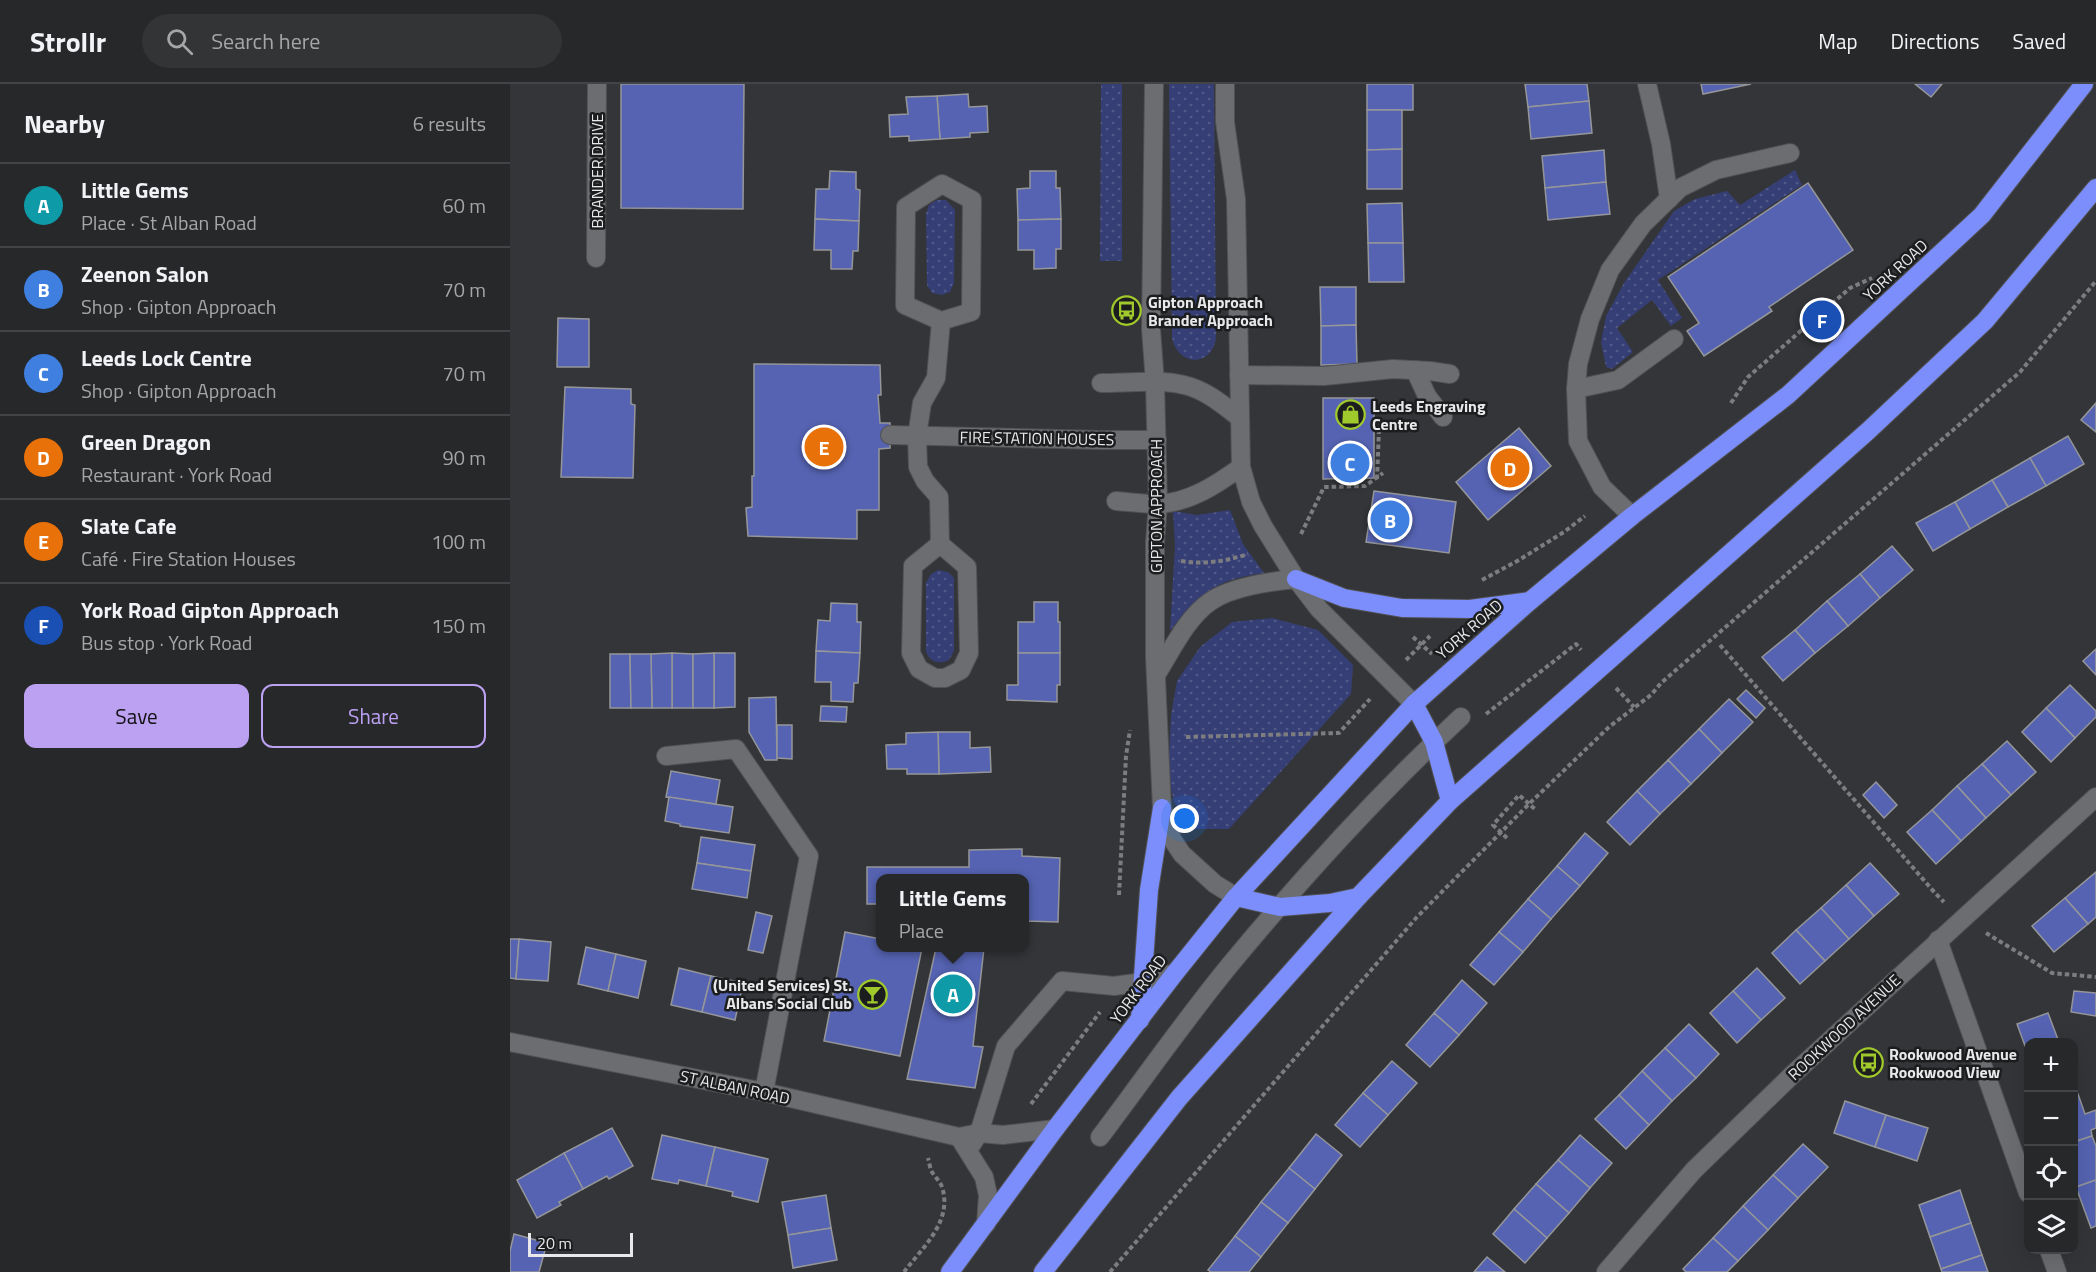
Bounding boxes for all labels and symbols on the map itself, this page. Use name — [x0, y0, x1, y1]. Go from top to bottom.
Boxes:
street label: BRANDER DRIVE — [585, 113, 609, 228]
street label: YORK ROAD — [1857, 234, 1933, 306]
place label: Gipton Approach Brander Approach — [1148, 290, 1273, 332]
bus stop icon: Gipton Approach Brander Approach — [1111, 295, 1143, 327]
pin: F — [1802, 298, 1842, 342]
place label: Leeds Engraving Centre — [1372, 394, 1486, 436]
shop icon: Leeds Engraving Centre — [1335, 399, 1367, 431]
pin: E — [804, 424, 844, 470]
street label: FIRE STATION HOUSES — [959, 425, 1115, 451]
street label: GIPTON APPROACH — [1144, 439, 1168, 573]
pin: C — [1330, 440, 1370, 485]
pin: D — [1490, 446, 1530, 490]
pin: B — [1370, 498, 1410, 542]
street label: YORK ROAD — [1430, 593, 1508, 665]
your location — [1170, 804, 1199, 833]
street label: YORK ROAD — [1104, 949, 1172, 1029]
street label: ROOKWOOD AVENUE — [1782, 968, 1906, 1086]
pin: A — [934, 972, 972, 1016]
place label: (United Services) St. Albans Social Club — [713, 973, 852, 1015]
bar icon: (United Services) St. Albans Social Club — [857, 978, 889, 1010]
place label: Rookwood Avenue Rookwood View — [1889, 1042, 2017, 1084]
bus stop icon: Rookwood Avenue Rookwood View — [1852, 1047, 1884, 1079]
street label: ST ALBAN ROAD — [678, 1064, 792, 1110]
scale bar — [528, 1230, 633, 1258]

